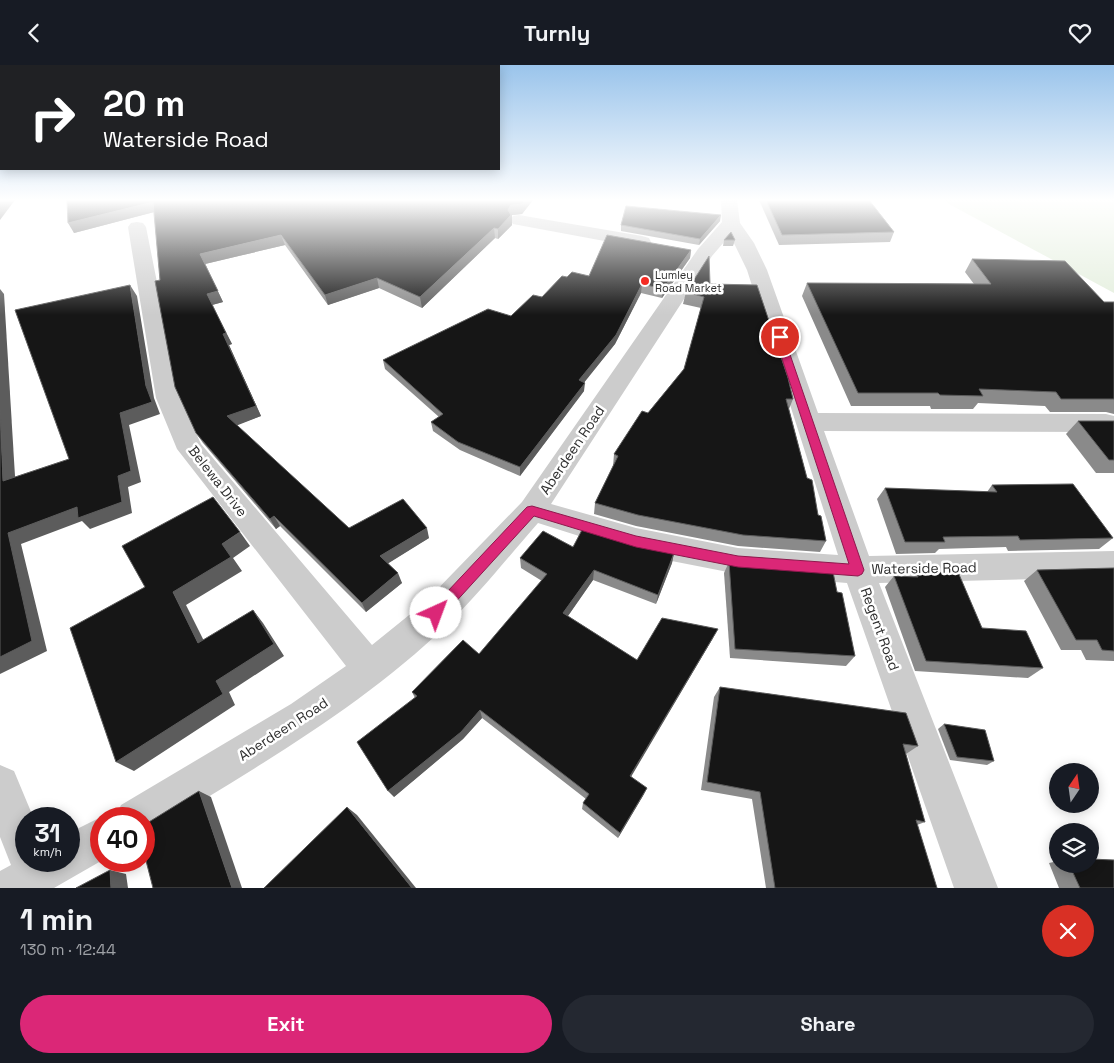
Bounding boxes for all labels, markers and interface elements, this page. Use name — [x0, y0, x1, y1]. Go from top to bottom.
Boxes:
icon: back — [20, 19, 48, 47]
text: Turnly — [524, 19, 590, 47]
icon: heart — [1066, 19, 1094, 47]
text: 20 m — [103, 82, 185, 126]
icon: right — [20, 85, 85, 150]
text: Waterside Road — [103, 125, 269, 153]
place label: Lumley Road Market — [655, 268, 722, 295]
marker: Lumley Road Market — [639, 275, 651, 287]
pin — [759, 316, 801, 358]
icon: arrive — [766, 323, 794, 351]
street label: Aberdeen Road — [536, 402, 608, 498]
street label: Belewa Drive — [185, 442, 251, 520]
street label: Waterside Road — [871, 558, 977, 578]
street label: Regent Road — [857, 585, 903, 673]
position arrow — [409, 586, 461, 638]
street label: Aberdeen Road — [235, 693, 331, 765]
north arrow — [1049, 763, 1099, 813]
map controls — [1049, 763, 1099, 873]
speed limit sign: 40 — [90, 807, 155, 872]
text: 31 — [34, 817, 61, 849]
button: layers — [1049, 823, 1099, 873]
text: km/h — [33, 844, 62, 860]
text: 1 min — [20, 900, 93, 939]
button: close — [1042, 905, 1094, 957]
text: 130 m · 12:44 — [20, 939, 116, 960]
button: Exit — [20, 995, 552, 1053]
button: Share — [562, 995, 1094, 1053]

